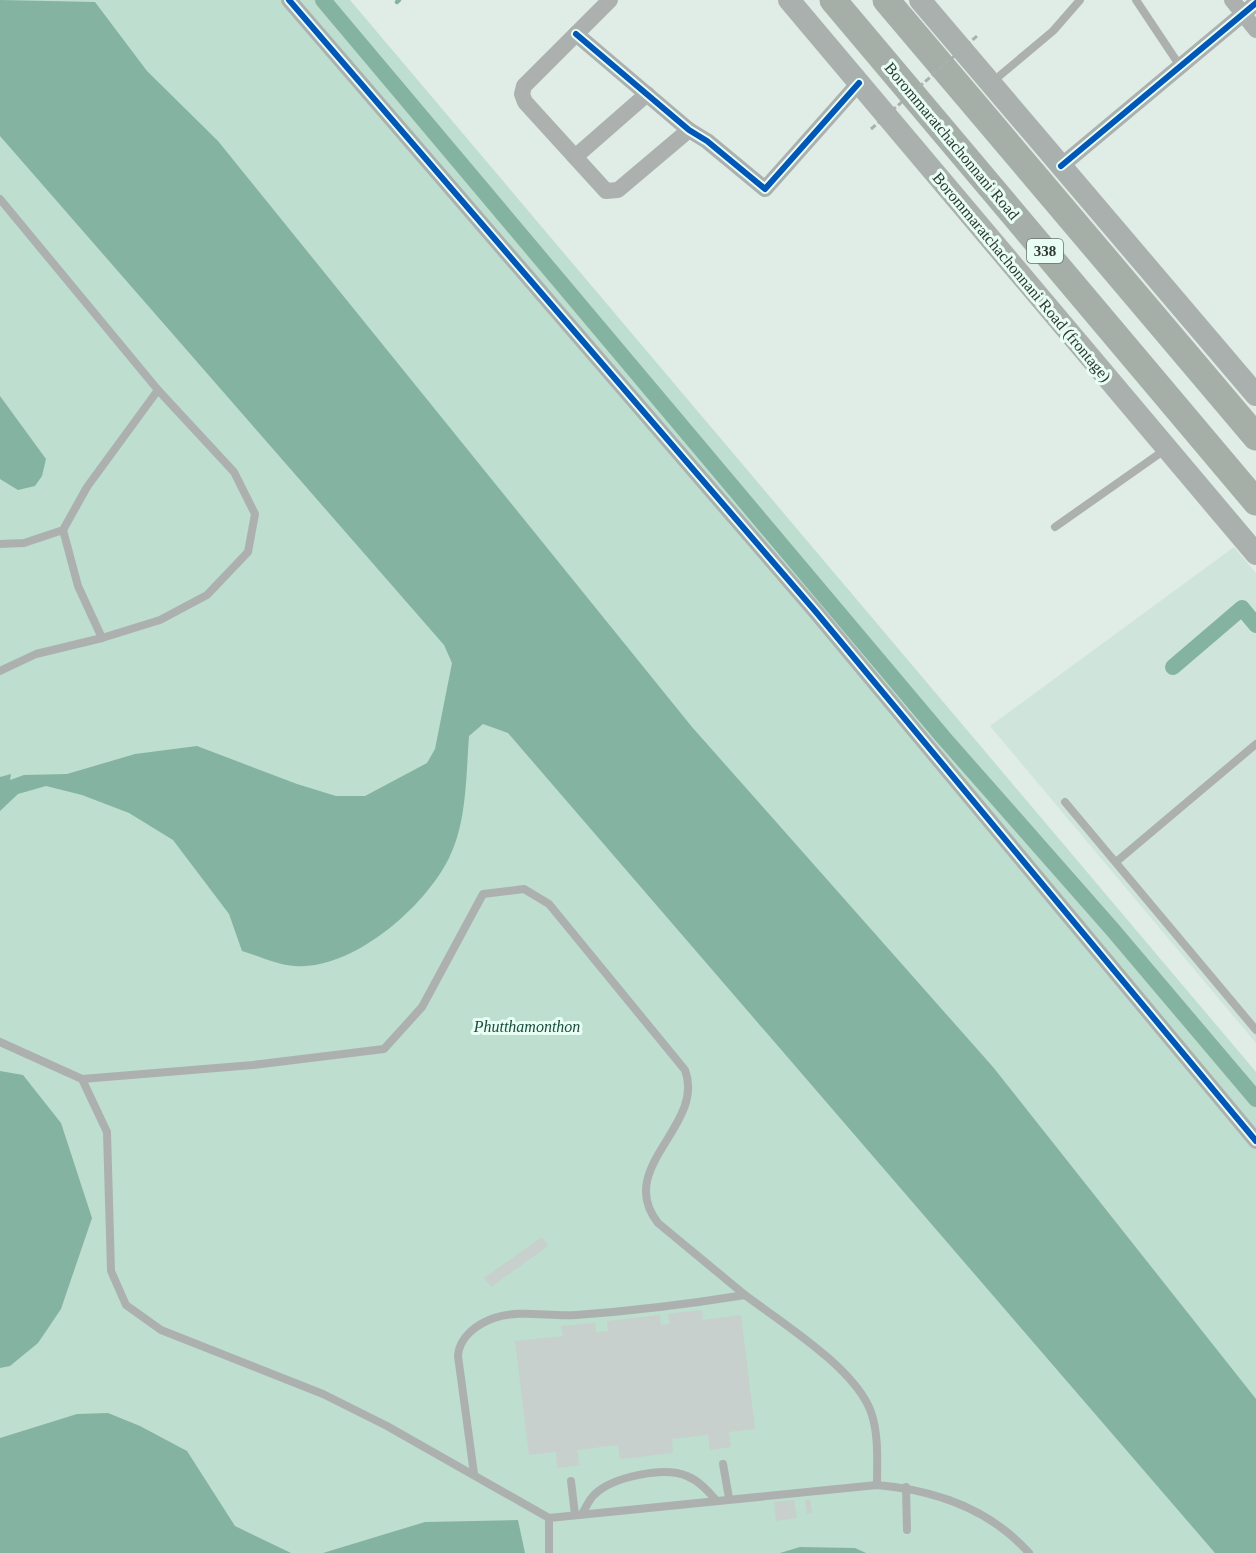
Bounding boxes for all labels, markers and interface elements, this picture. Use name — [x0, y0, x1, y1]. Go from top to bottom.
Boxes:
street label: Borommaratchachonnani Road — [881, 59, 1023, 223]
street label: Borommaratchachonnani Road (frontage) — [929, 169, 1114, 386]
road number: 338 — [1027, 239, 1063, 263]
park label: Phutthamonthon — [473, 1018, 580, 1035]

